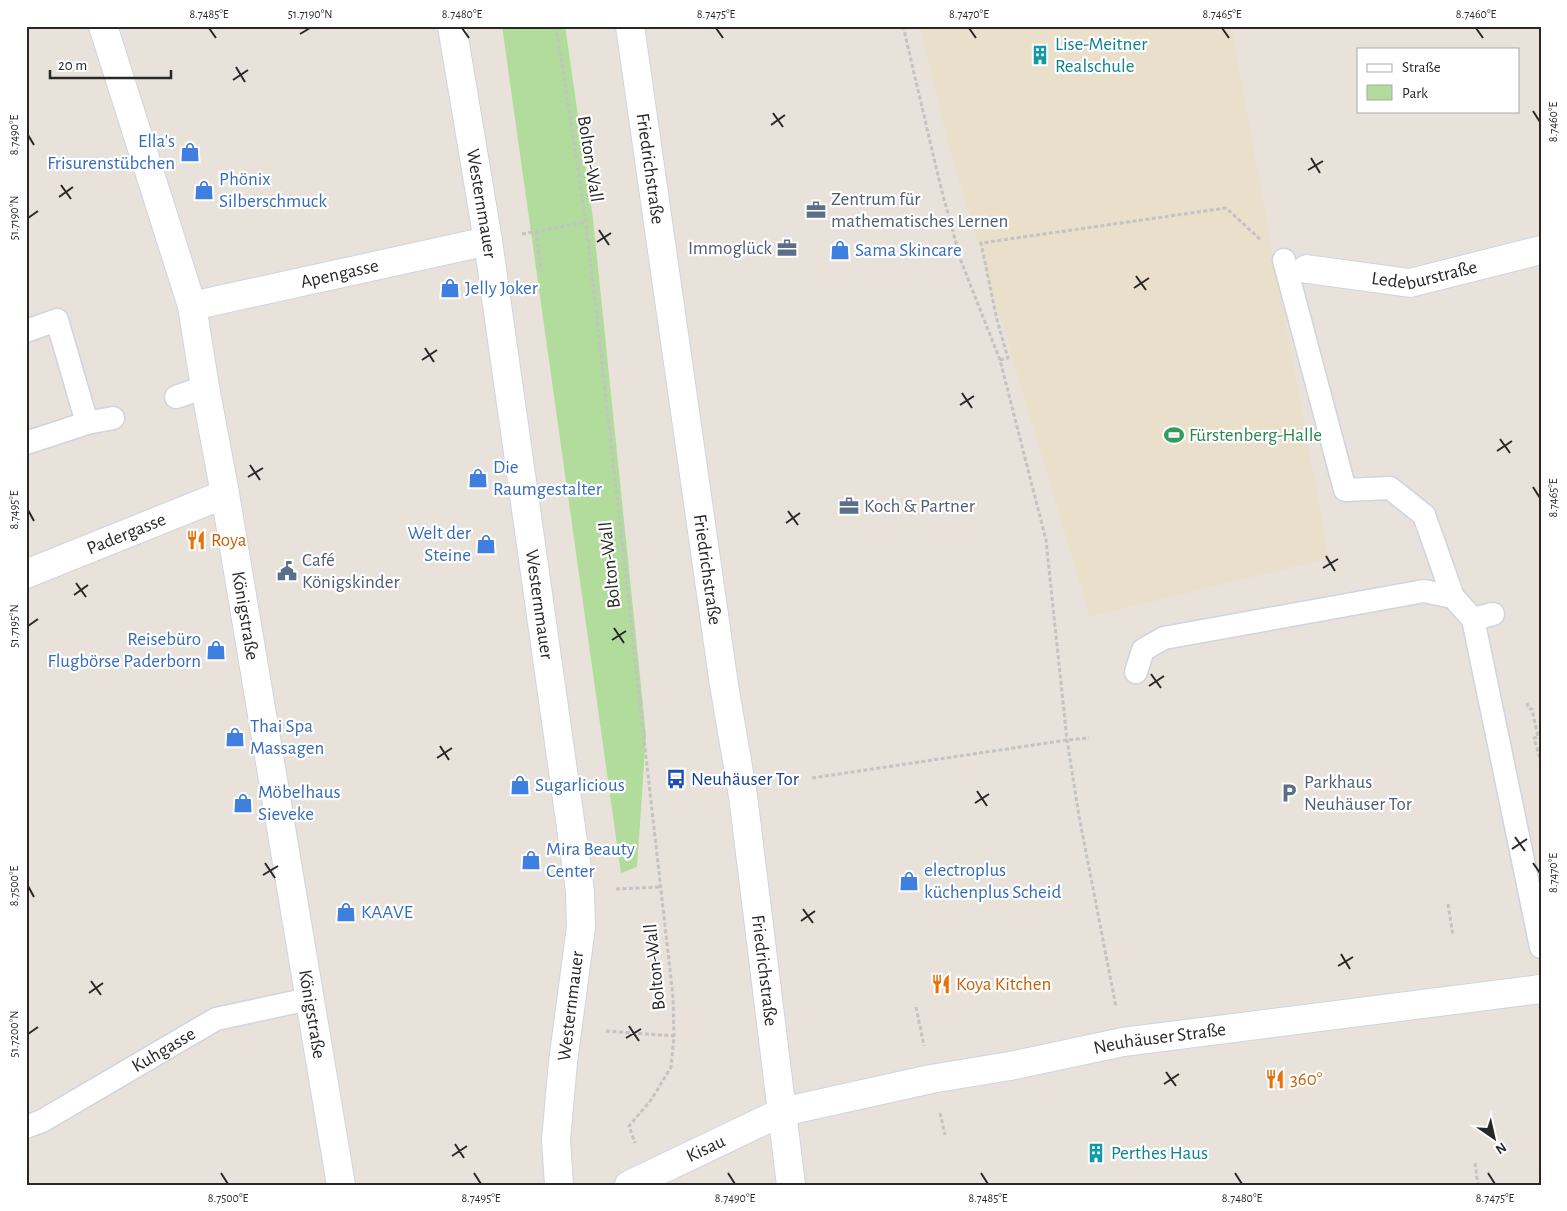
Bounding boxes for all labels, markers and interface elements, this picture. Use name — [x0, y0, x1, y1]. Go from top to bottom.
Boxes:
text: 8.7485°E — [189, 8, 229, 20]
text: 51.7190°N — [288, 8, 332, 20]
text: 8.7480°E — [442, 8, 482, 20]
text: 8.7475°E — [697, 8, 735, 20]
text: 8.7470°E — [949, 8, 989, 20]
text: 8.7465°E — [1202, 8, 1242, 20]
text: 8.7460°E — [1456, 8, 1496, 20]
place label: Lise-Meitner Realschule — [1055, 35, 1147, 76]
building icon: Lise-Meitner Realschule — [1029, 44, 1051, 66]
scale bar — [50, 48, 171, 80]
legend — [1357, 48, 1520, 112]
text: 20 m — [58, 58, 87, 73]
text: Straße — [1402, 60, 1441, 75]
text: Park — [1402, 86, 1428, 101]
text: 8.7460°E — [1547, 102, 1559, 142]
street label: Friedrichstraße — [633, 112, 668, 225]
street label: Bolton-Wall — [574, 114, 606, 204]
text: 8.7490°E — [8, 115, 20, 155]
place label: Ella's Frisurenstübchen — [47, 132, 175, 173]
shop icon: Ella's Frisurenstübchen — [179, 141, 201, 163]
street label: Westernmauer — [463, 147, 500, 260]
place label: Phönix Silberschmuck — [219, 170, 327, 211]
shop icon: Phönix Silberschmuck — [193, 179, 215, 201]
place label: Zentrum für mathematisches Lernen — [831, 190, 1008, 231]
text: 51.7190°N — [8, 196, 20, 240]
office icon: Zentrum für mathematisches Lernen — [805, 199, 827, 221]
office icon: Immoglück — [776, 237, 798, 259]
place label: Immoglück — [688, 239, 772, 258]
shop icon: Sama Skincare — [829, 239, 851, 261]
place label: Sama Skincare — [855, 241, 962, 260]
street label: Apengasse — [299, 256, 380, 291]
street label: Ledeburstraße — [1370, 257, 1479, 293]
shop icon: Jelly Joker — [439, 277, 461, 299]
place label: Jelly Joker — [465, 279, 538, 298]
sports icon: Fürstenberg-Halle — [1163, 424, 1185, 446]
place label: Fürstenberg-Halle — [1189, 426, 1322, 445]
place label: Die Raumgestalter — [493, 458, 602, 499]
shop icon: Die Raumgestalter — [467, 467, 489, 489]
text: 8.7465°E — [1547, 478, 1559, 518]
text: 8.7495°E — [8, 490, 20, 530]
office icon: Koch & Partner — [838, 495, 860, 517]
place label: Koch & Partner — [864, 497, 975, 516]
street label: Padergasse — [84, 509, 169, 558]
street label: Friedrichstraße — [690, 513, 725, 626]
street label: Bolton-Wall — [596, 521, 624, 609]
place label: Welt der Steine — [407, 524, 471, 565]
restaurant icon: Roya — [185, 529, 207, 551]
place label: Roya — [211, 531, 247, 550]
shop icon: Welt der Steine — [475, 533, 497, 555]
street label: Westernmauer — [522, 548, 557, 661]
place label: Café Königskinder — [302, 551, 400, 592]
public building icon: Café Königskinder — [276, 560, 298, 582]
street label: Königstraße — [229, 570, 262, 662]
text: 51.7195°N — [8, 604, 20, 648]
place label: Reisebüro Flugbörse Paderborn — [47, 630, 201, 671]
shop icon: Reisebüro Flugbörse Paderborn — [205, 639, 227, 661]
place label: Thai Spa Massagen — [250, 717, 324, 758]
shop icon: Thai Spa Massagen — [224, 726, 246, 748]
bus stop icon: Neuhäuser Tor — [665, 768, 687, 790]
place label: Neuhäuser Tor — [691, 770, 799, 789]
place label: Parkhaus Neuhäuser Tor — [1304, 773, 1412, 814]
shop icon: Sugarlicious — [509, 774, 531, 796]
place label: Sugarlicious — [535, 776, 625, 795]
parking icon: Parkhaus Neuhäuser Tor — [1278, 782, 1300, 804]
place label: Möbelhaus Sieveke — [258, 783, 341, 824]
shop icon: Möbelhaus Sieveke — [232, 792, 254, 814]
place label: Mira Beauty Center — [546, 840, 635, 881]
shop icon: Mira Beauty Center — [520, 849, 542, 871]
text: 8.7470°E — [1547, 853, 1559, 893]
place label: electroplus küchenplus Scheid — [924, 861, 1061, 902]
text: 8.7500°E — [8, 866, 20, 906]
shop icon: electroplus küchenplus Scheid — [898, 870, 920, 892]
shop icon: KAAVE — [335, 901, 357, 923]
place label: KAAVE — [361, 903, 413, 922]
street label: Friedrichstraße — [748, 914, 781, 1027]
street label: Bolton-Wall — [641, 923, 669, 1011]
street label: Westernmauer — [555, 950, 587, 1062]
street label: Königstraße — [295, 968, 329, 1060]
restaurant icon: Koya Kitchen — [930, 973, 952, 995]
place label: Koya Kitchen — [956, 975, 1051, 994]
text: 51.7200°N — [8, 1011, 20, 1057]
street label: Neuhäuser Straße — [1092, 1020, 1227, 1058]
street label: Kuhgasse — [128, 1024, 199, 1076]
restaurant icon: 360° — [1264, 1068, 1286, 1090]
place label: 360° — [1290, 1070, 1323, 1089]
north arrow — [1470, 1114, 1520, 1164]
street label: Kisau — [683, 1131, 728, 1166]
text: N — [1493, 1139, 1509, 1156]
building icon: Perthes Haus — [1085, 1142, 1107, 1164]
place label: Perthes Haus — [1111, 1144, 1208, 1163]
text: 8.7500°E — [208, 1192, 248, 1204]
text: 8.7495°E — [461, 1192, 501, 1204]
text: 8.7490°E — [715, 1192, 755, 1204]
text: 8.7485°E — [968, 1192, 1008, 1204]
text: 8.7480°E — [1222, 1192, 1262, 1204]
text: 8.7475°E — [1476, 1192, 1514, 1204]

